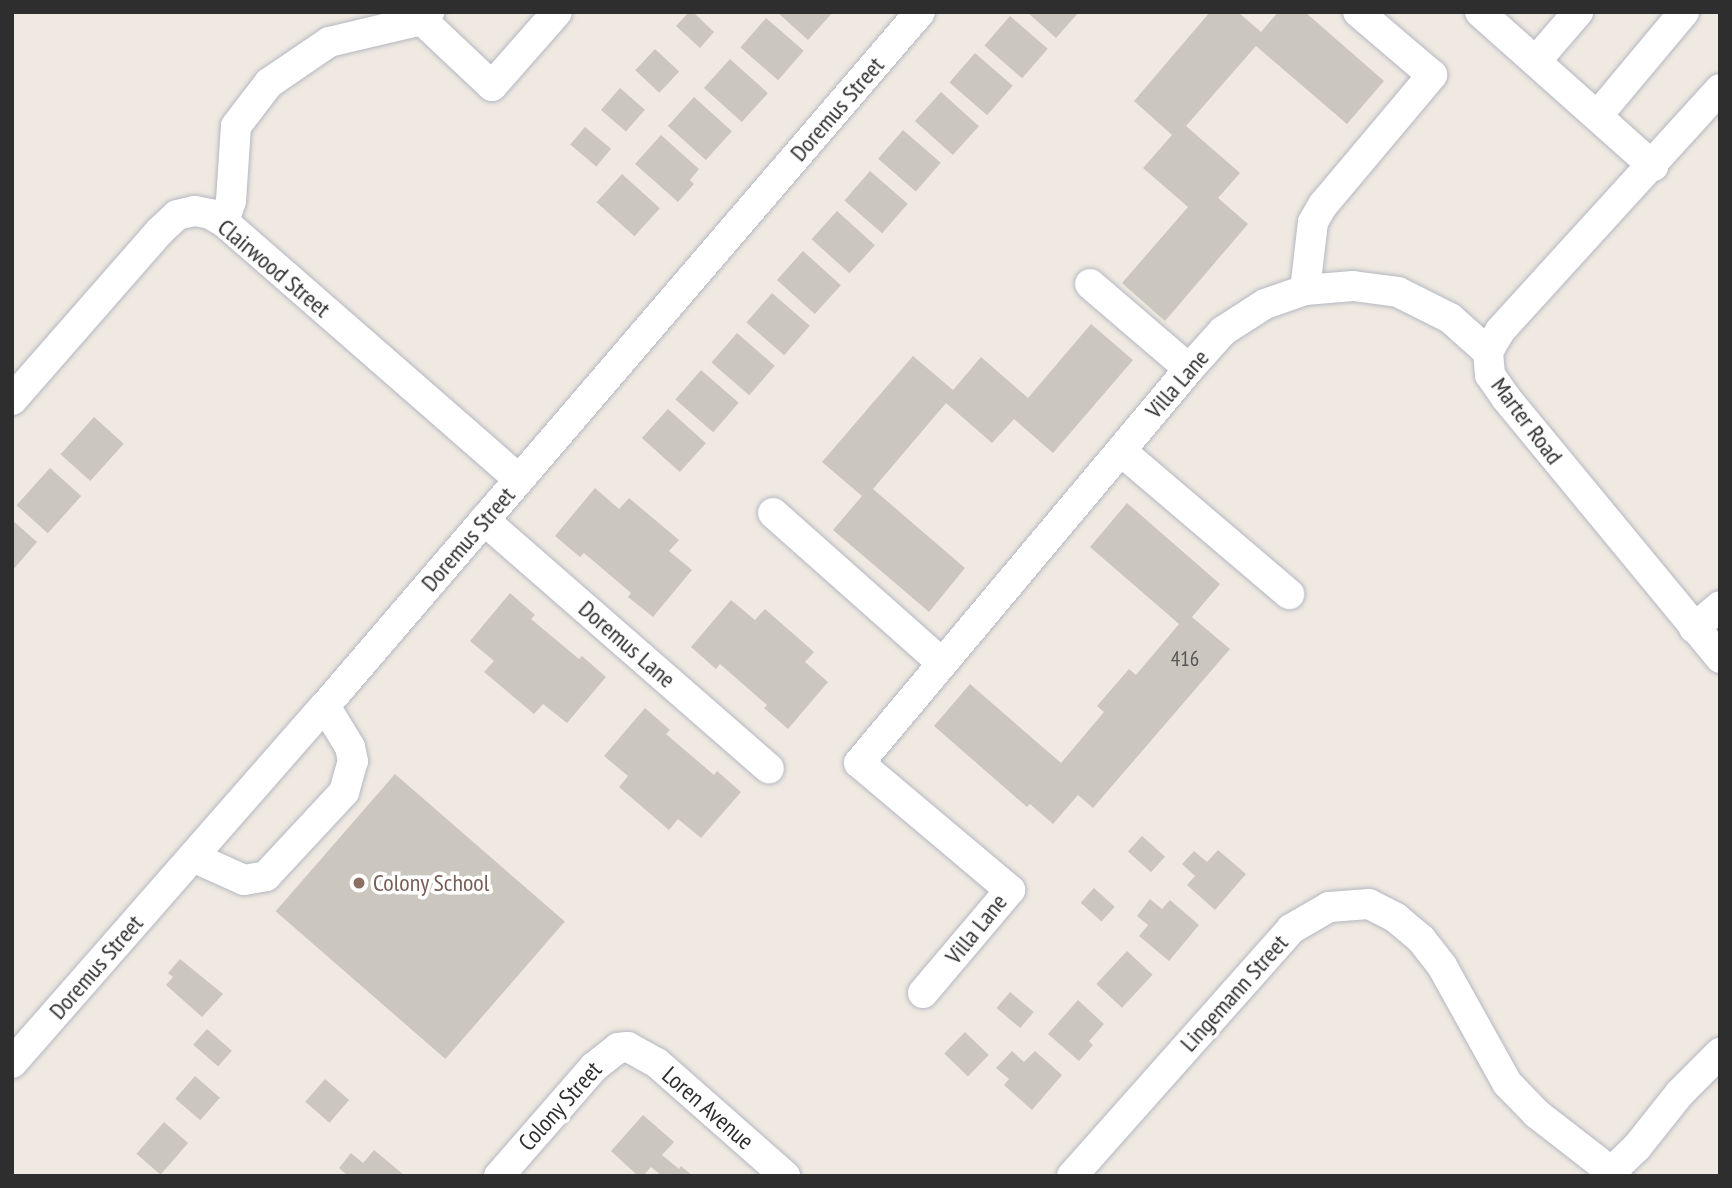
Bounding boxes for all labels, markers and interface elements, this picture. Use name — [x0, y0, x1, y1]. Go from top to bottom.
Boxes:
street label: Doremus Street — [784, 51, 890, 167]
street label: Clairwood Street — [212, 213, 336, 323]
street label: Villa Lane — [1139, 344, 1215, 424]
street label: Marter Road — [1485, 372, 1569, 470]
street label: Doremus Street — [415, 481, 521, 597]
street label: Doremus Lane — [573, 594, 681, 694]
house number: 416 — [1171, 646, 1199, 672]
place label: Colony School — [373, 869, 490, 897]
marker: Colony School — [351, 875, 367, 891]
street label: Villa Lane — [939, 888, 1013, 970]
street label: Doremus Street — [43, 909, 149, 1025]
street label: Lingemann Street — [1174, 929, 1294, 1057]
street label: Colony Street — [512, 1055, 608, 1157]
street label: Loren Avenue — [656, 1060, 760, 1156]

